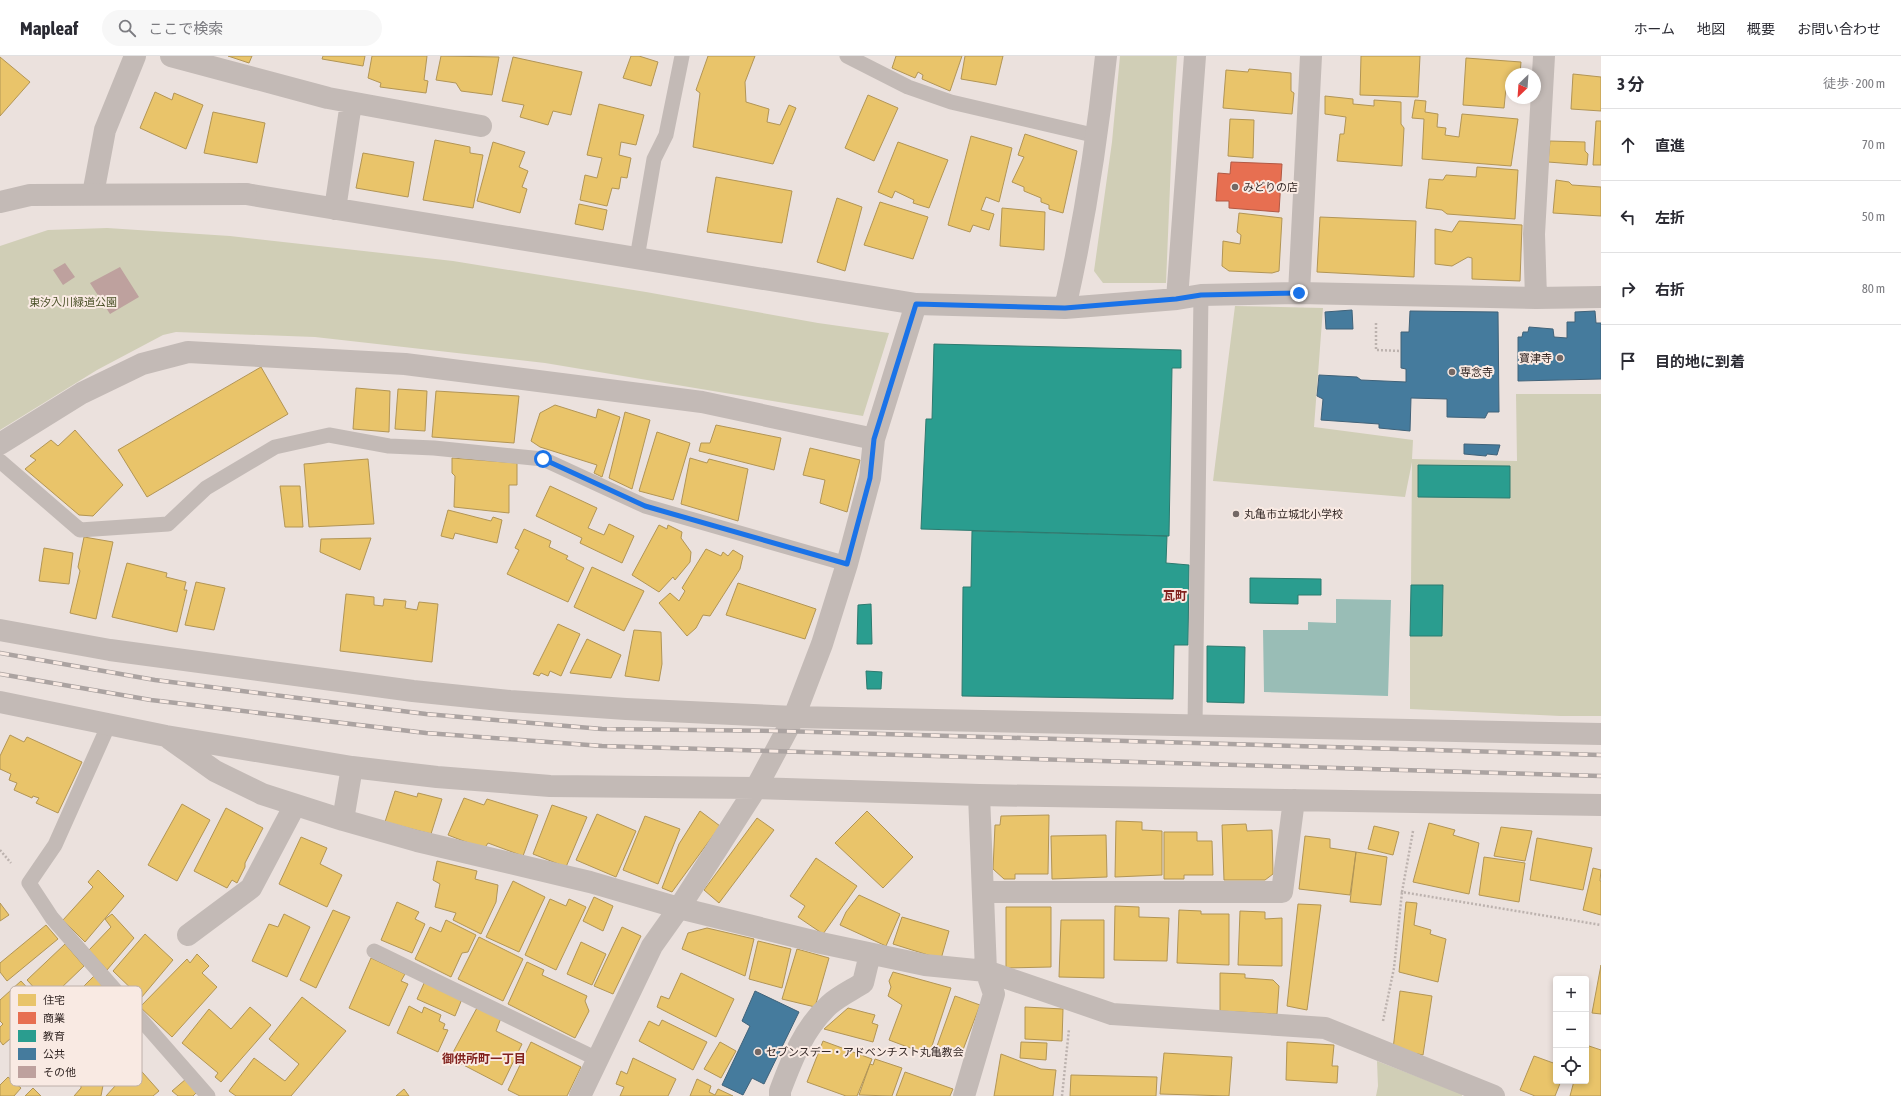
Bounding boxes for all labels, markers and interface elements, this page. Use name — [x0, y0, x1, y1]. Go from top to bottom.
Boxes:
search box — [102, 10, 382, 46]
text: Mapleaf — [20, 17, 78, 39]
icon: search — [116, 17, 138, 39]
text: ここで検索 — [148, 20, 223, 37]
text: ホーム — [1633, 21, 1675, 37]
text: 地図 — [1697, 21, 1725, 37]
text: 概要 — [1747, 21, 1775, 37]
text: お問い合わせ — [1797, 21, 1881, 37]
north arrow — [1505, 68, 1541, 104]
text: 3 分 — [1617, 74, 1644, 94]
text: 徒歩 · 200 m — [1823, 76, 1885, 91]
icon: ahead — [1617, 134, 1639, 156]
text: 直進 — [1655, 137, 1685, 154]
text: 70 m — [1862, 137, 1885, 152]
place label: みどりの店 — [1243, 181, 1298, 193]
marker: みどりの店 — [1230, 182, 1240, 192]
icon: left — [1617, 206, 1639, 228]
text: 左折 — [1655, 209, 1685, 226]
text: 50 m — [1862, 209, 1885, 224]
icon: right — [1617, 278, 1639, 300]
text: 右折 — [1655, 281, 1685, 298]
text: 80 m — [1862, 281, 1885, 296]
route end — [1290, 284, 1308, 302]
park label: 東汐入川緑道公園 — [29, 296, 117, 308]
icon: arrive — [1617, 350, 1639, 372]
place label: 寶津寺 — [1519, 352, 1552, 364]
marker: 寶津寺 — [1555, 353, 1565, 363]
text: 目的地に到着 — [1655, 353, 1745, 370]
place label: 専念寺 — [1460, 366, 1493, 378]
marker: 専念寺 — [1447, 367, 1457, 377]
route start — [534, 450, 552, 468]
place label: 丸亀市立城北小学校 — [1244, 508, 1343, 520]
marker: 丸亀市立城北小学校 — [1231, 509, 1241, 519]
district label: 瓦町 — [1163, 589, 1187, 603]
map controls — [1553, 976, 1589, 1084]
button: + — [1553, 976, 1589, 1012]
legend — [10, 986, 142, 1086]
text: 住宅 — [43, 994, 65, 1006]
text: 商業 — [43, 1012, 65, 1024]
button: − — [1553, 1012, 1589, 1048]
text: 教育 — [43, 1030, 65, 1042]
place label: セブンスデー・アドベンチスト丸亀教会 — [766, 1046, 964, 1058]
marker: セブンスデー・アドベンチスト丸亀教会 — [753, 1047, 763, 1057]
text: 公共 — [43, 1048, 65, 1060]
button: locate — [1553, 1048, 1589, 1084]
district label: 御供所町一丁目 — [442, 1052, 526, 1066]
text: その他 — [43, 1066, 76, 1078]

